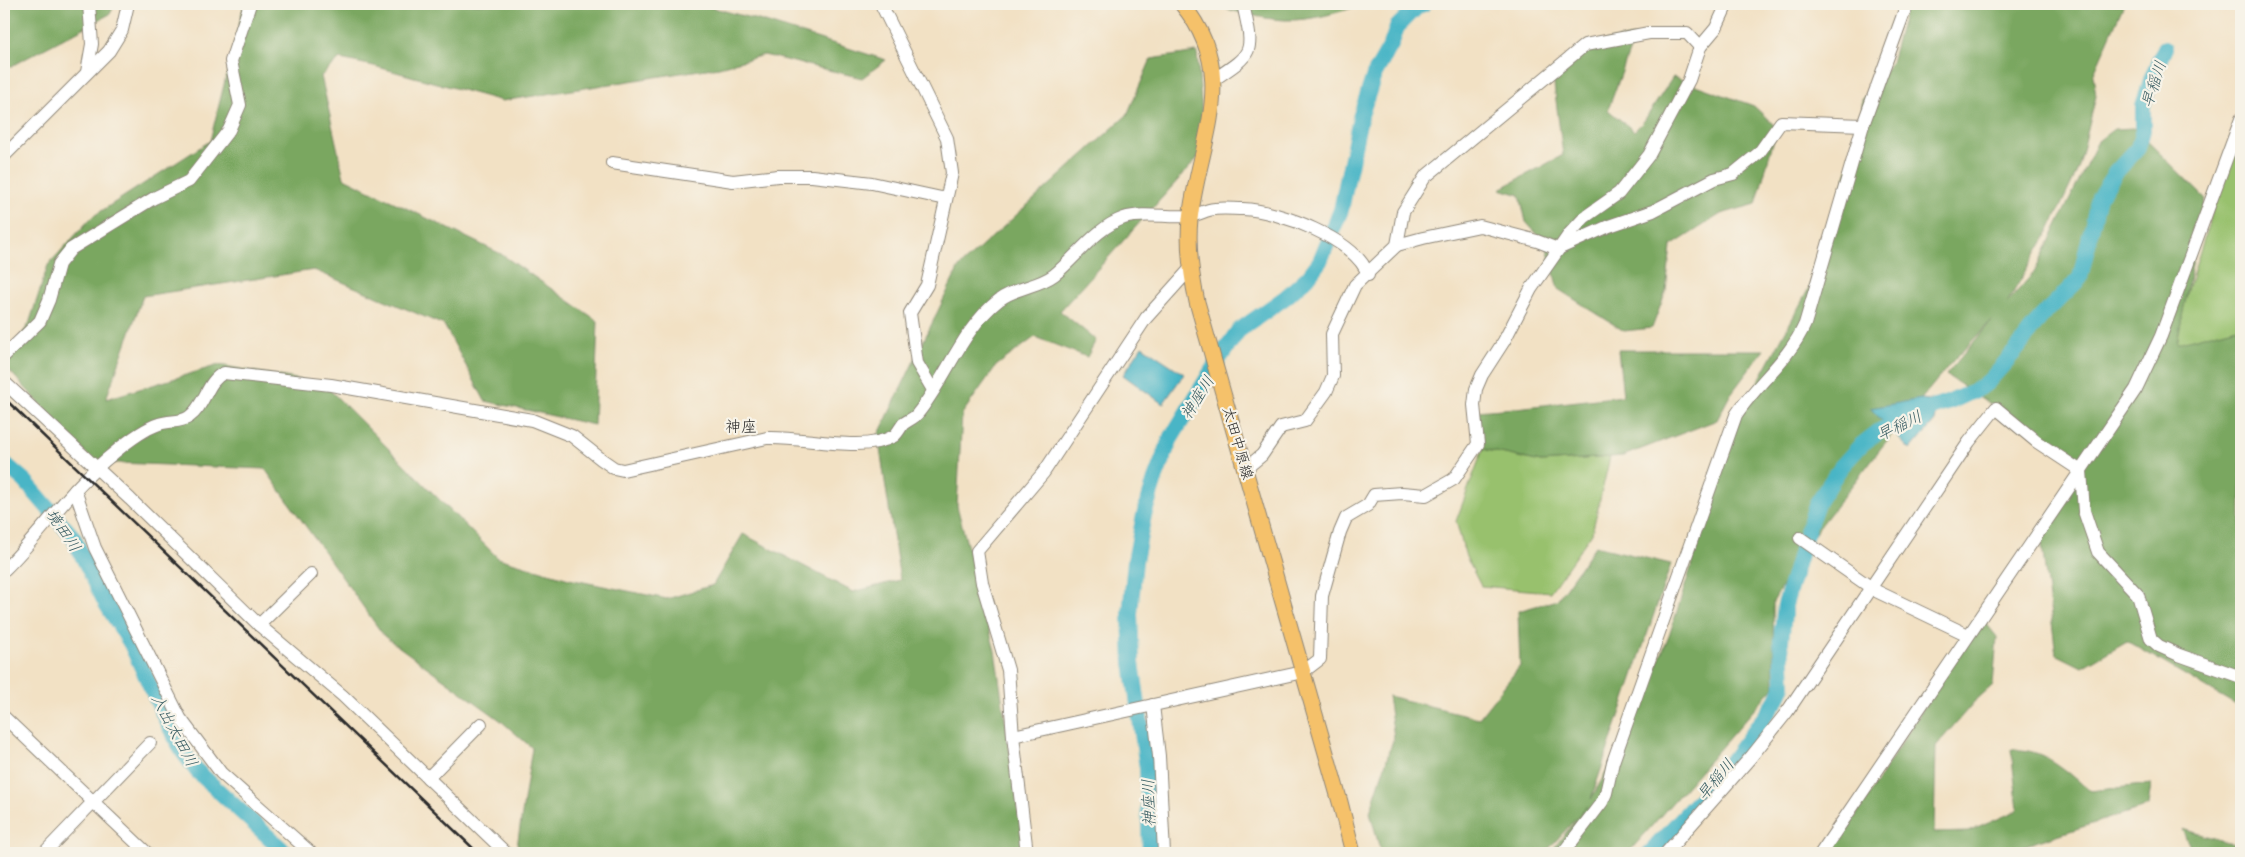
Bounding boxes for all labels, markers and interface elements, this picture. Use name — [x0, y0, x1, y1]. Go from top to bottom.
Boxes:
water label: 早稲川 — [2133, 57, 2171, 110]
water label: 神座川 — [1173, 370, 1219, 423]
street label: 太田中原線 — [1218, 403, 1261, 482]
water label: 早稲川 — [1872, 403, 1925, 445]
district label: 神座 — [725, 413, 757, 437]
water label: 境田川 — [41, 503, 88, 556]
water label: 入出太田川 — [147, 689, 205, 770]
water label: 早稲川 — [1690, 752, 1739, 804]
water label: 神座川 — [1134, 779, 1160, 827]

